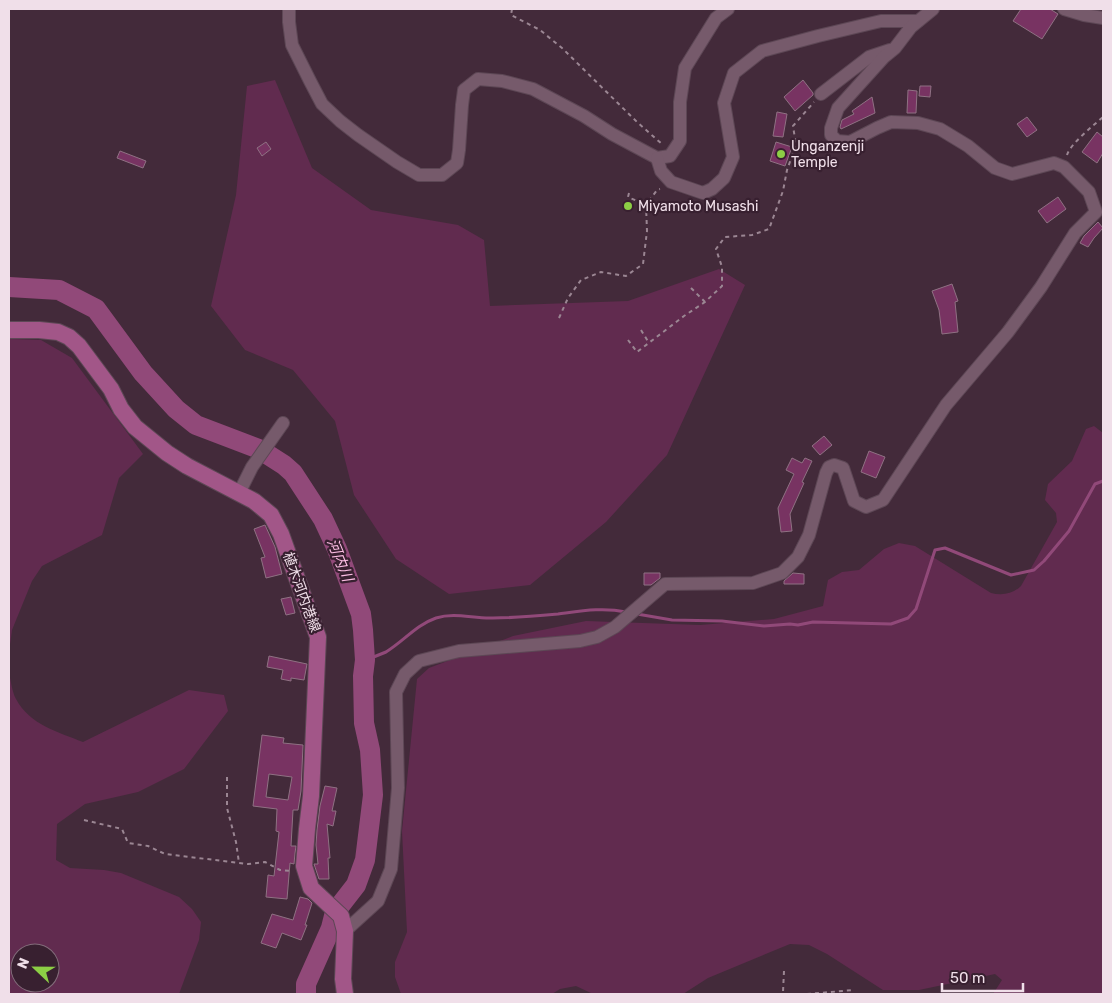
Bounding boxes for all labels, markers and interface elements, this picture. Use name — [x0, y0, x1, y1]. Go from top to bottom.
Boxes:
place label: Unganzenji Temple — [791, 138, 864, 171]
marker: Unganzenji Temple — [775, 148, 787, 160]
place label: Miyamoto Musashi — [638, 198, 759, 215]
marker: Miyamoto Musashi — [622, 200, 634, 212]
water label: 河内川 — [323, 536, 358, 586]
street label: 植木河内港線 — [279, 550, 324, 635]
north arrow — [10, 943, 60, 993]
text: N — [14, 955, 33, 971]
scale bar — [942, 960, 1023, 992]
text: 50 m — [950, 969, 985, 987]

